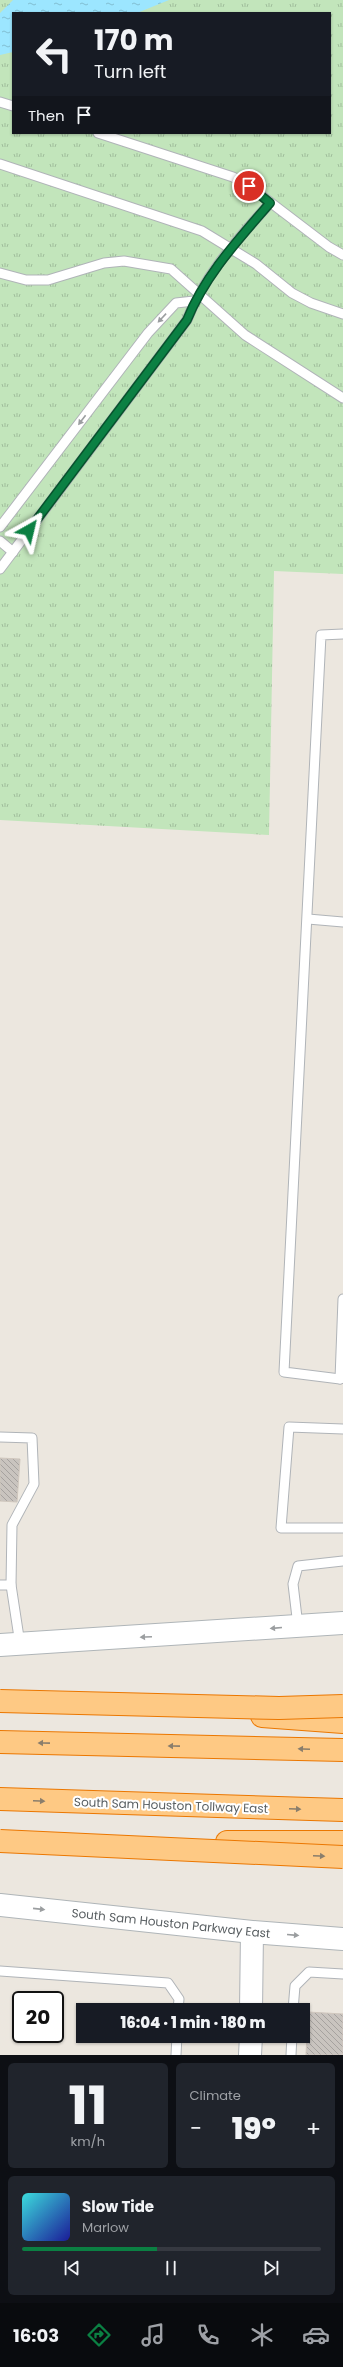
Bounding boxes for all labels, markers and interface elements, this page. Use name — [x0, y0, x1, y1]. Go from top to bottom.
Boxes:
text: 170 m — [94, 21, 173, 60]
icon: left — [28, 28, 80, 80]
text: Turn left — [94, 59, 166, 84]
icon: arrive — [73, 104, 95, 126]
text: Then — [28, 105, 65, 126]
pin — [232, 169, 266, 203]
icon: arrive — [238, 175, 260, 197]
one-way arrow — [158, 313, 167, 322]
one-way arrow — [77, 414, 86, 425]
position arrow — [8, 509, 50, 551]
one-way arrow — [270, 1624, 282, 1631]
one-way arrow — [140, 1633, 152, 1640]
one-way arrow — [37, 1740, 50, 1746]
one-way arrow — [167, 1743, 180, 1749]
one-way arrow — [297, 1746, 310, 1752]
street label: South Sam Houston Tollway East — [74, 1793, 268, 1817]
one-way arrow — [33, 1797, 45, 1804]
one-way arrow — [289, 1806, 302, 1812]
one-way arrow — [313, 1853, 325, 1860]
street label: South Sam Houston Parkway East — [71, 1904, 271, 1942]
one-way arrow — [33, 1906, 45, 1912]
one-way arrow — [287, 1932, 299, 1939]
speed limit sign: 20 — [12, 1991, 64, 2043]
text: 16:04 · 1 min · 180 m — [120, 2012, 266, 2033]
text: 11 — [68, 2069, 107, 2142]
text: Climate — [190, 2086, 241, 2105]
text: 19° — [232, 2107, 276, 2150]
text: − — [190, 2113, 202, 2144]
text: + — [306, 2113, 321, 2144]
text: km/h — [70, 2132, 105, 2151]
text: Slow Tide — [82, 2196, 154, 2217]
text: Marlow — [82, 2218, 129, 2237]
icon: previous — [61, 2257, 83, 2279]
icon: pause — [160, 2257, 182, 2279]
icon: next — [260, 2257, 282, 2279]
icon: directions — [85, 2321, 113, 2349]
icon: music — [139, 2321, 167, 2349]
icon: phone — [194, 2321, 222, 2349]
icon: climate — [248, 2321, 276, 2349]
icon: car — [302, 2321, 330, 2349]
text: 16:03 — [13, 2323, 59, 2348]

